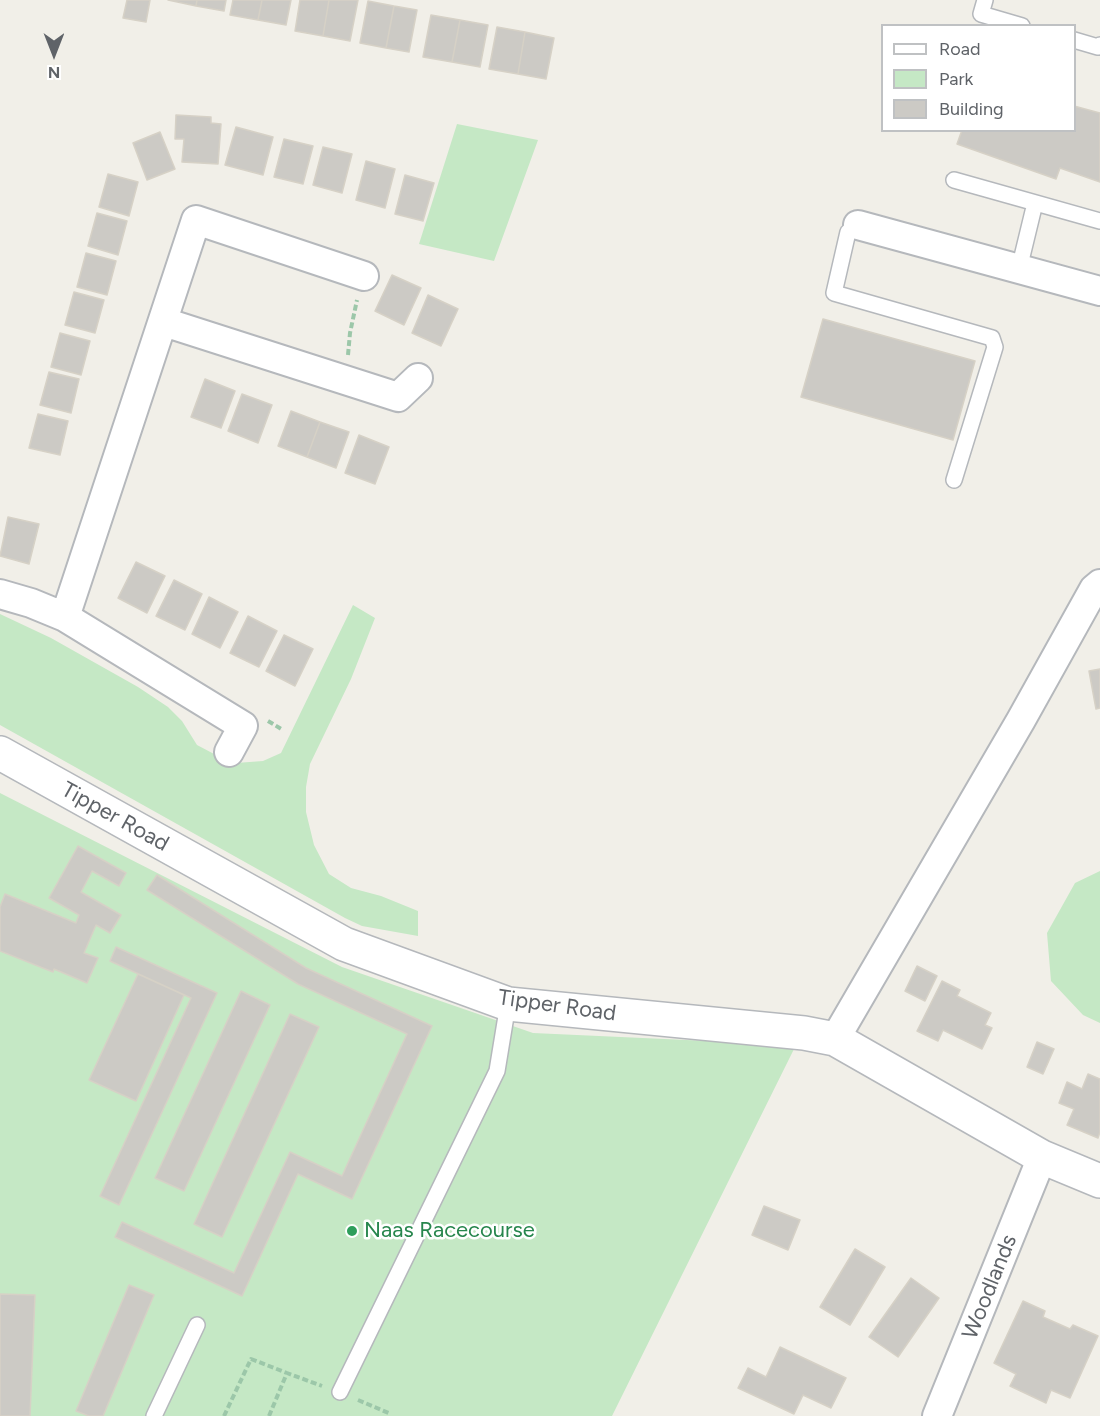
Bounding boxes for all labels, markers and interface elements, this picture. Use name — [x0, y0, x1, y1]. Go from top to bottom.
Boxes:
north arrow — [24, 24, 84, 84]
legend — [881, 24, 1076, 132]
text: Road — [939, 38, 980, 60]
text: N — [48, 63, 60, 82]
text: Park — [939, 68, 973, 90]
text: Building — [939, 98, 1004, 120]
street label: Tipper Road — [57, 777, 173, 857]
street label: Tipper Road — [496, 985, 618, 1027]
place label: Naas Racecourse — [364, 1218, 535, 1244]
marker: Naas Racecourse — [345, 1224, 359, 1238]
street label: Woodlands — [957, 1231, 1023, 1343]

